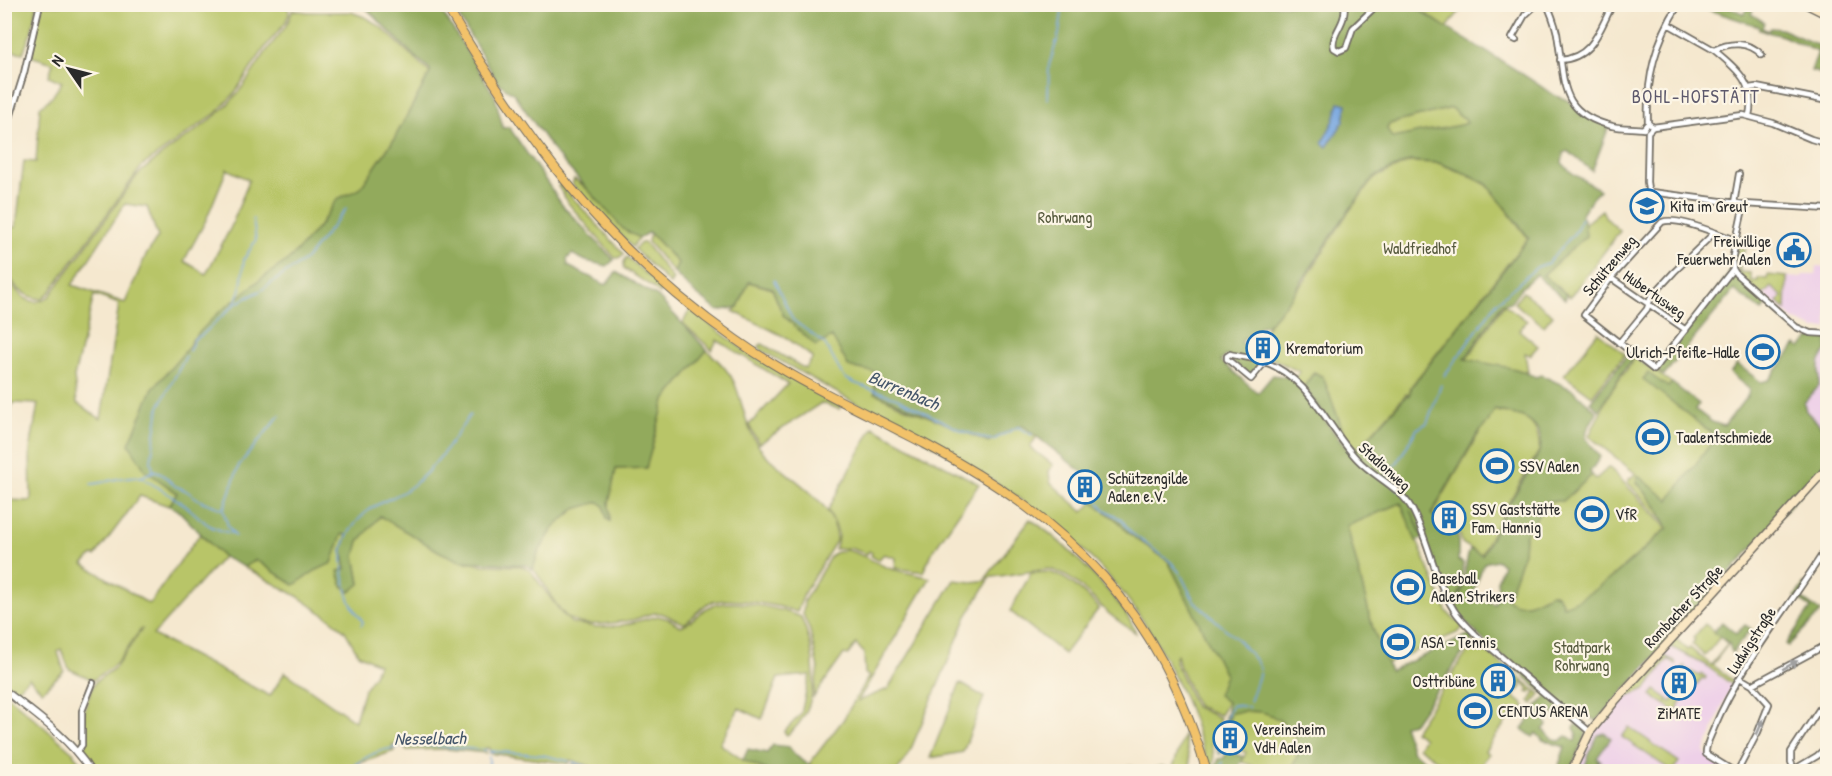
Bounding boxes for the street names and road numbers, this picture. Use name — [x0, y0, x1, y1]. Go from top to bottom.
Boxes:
street label: Schützenweg — [1577, 230, 1641, 300]
street label: Hubertusweg — [1619, 264, 1691, 324]
street label: Stadionweg — [1354, 437, 1416, 495]
street label: Rombacher Straße — [1639, 559, 1728, 653]
street label: Ludwigstraße — [1721, 602, 1781, 678]

